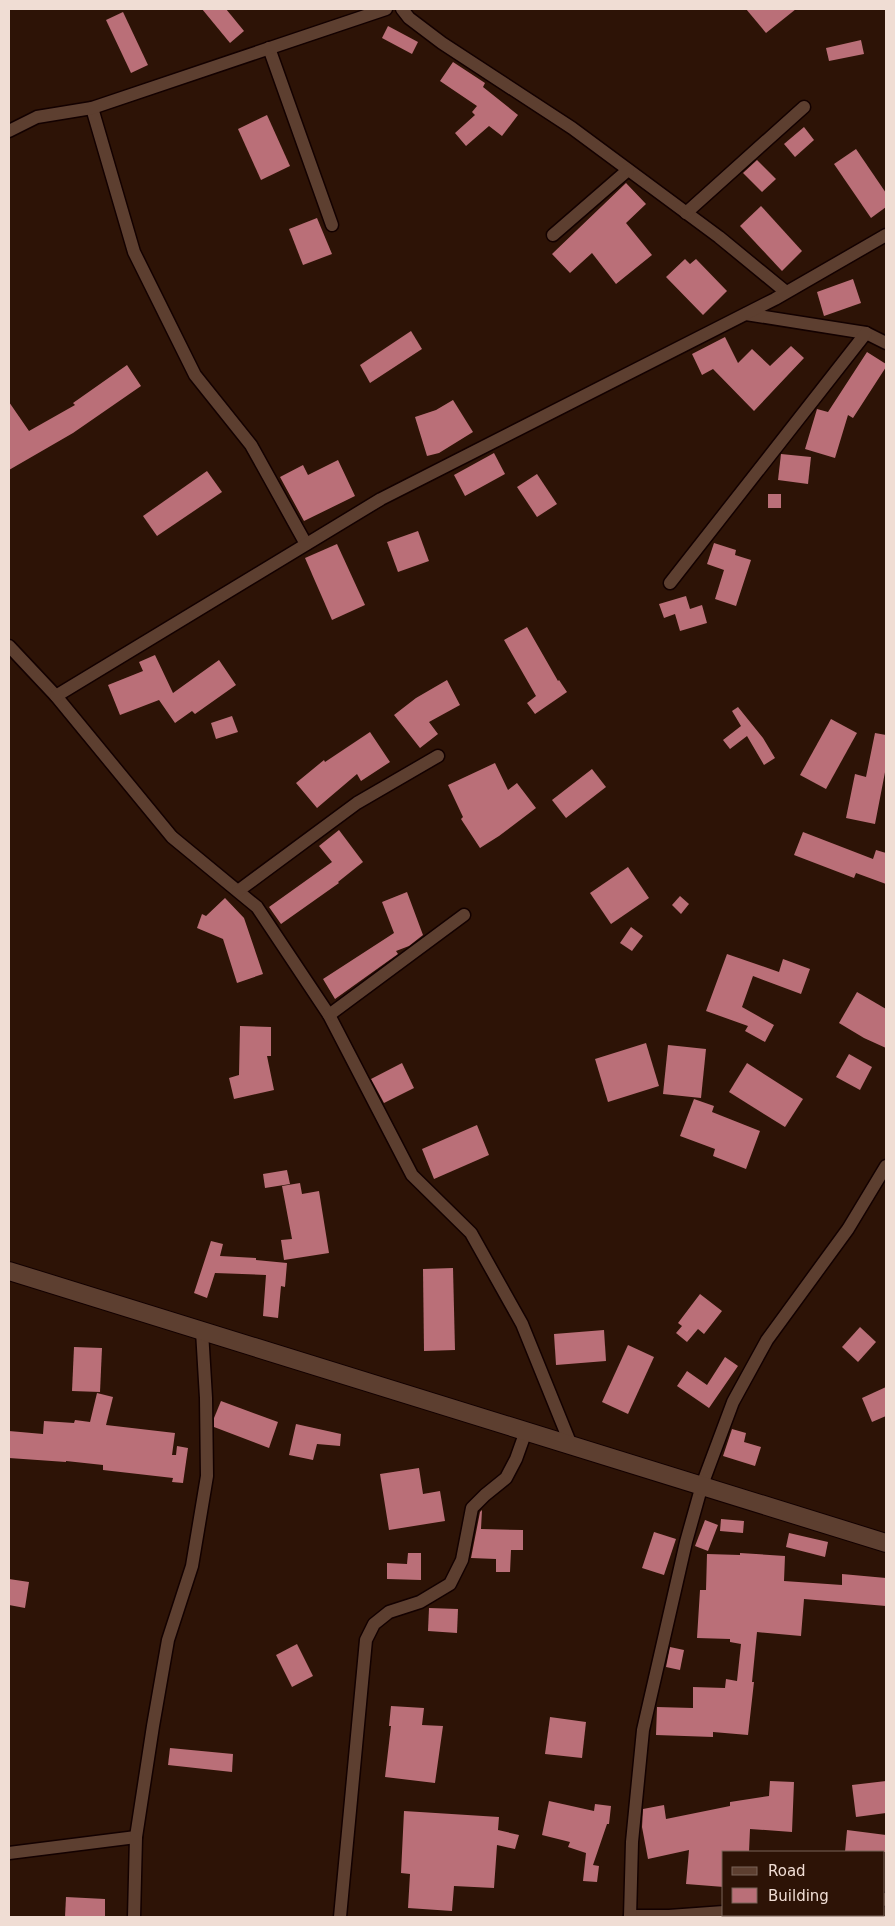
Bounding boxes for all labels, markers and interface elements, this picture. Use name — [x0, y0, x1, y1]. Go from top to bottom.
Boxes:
legend — [722, 1851, 885, 1916]
text: Road — [768, 1862, 806, 1880]
text: Building — [768, 1887, 829, 1905]

